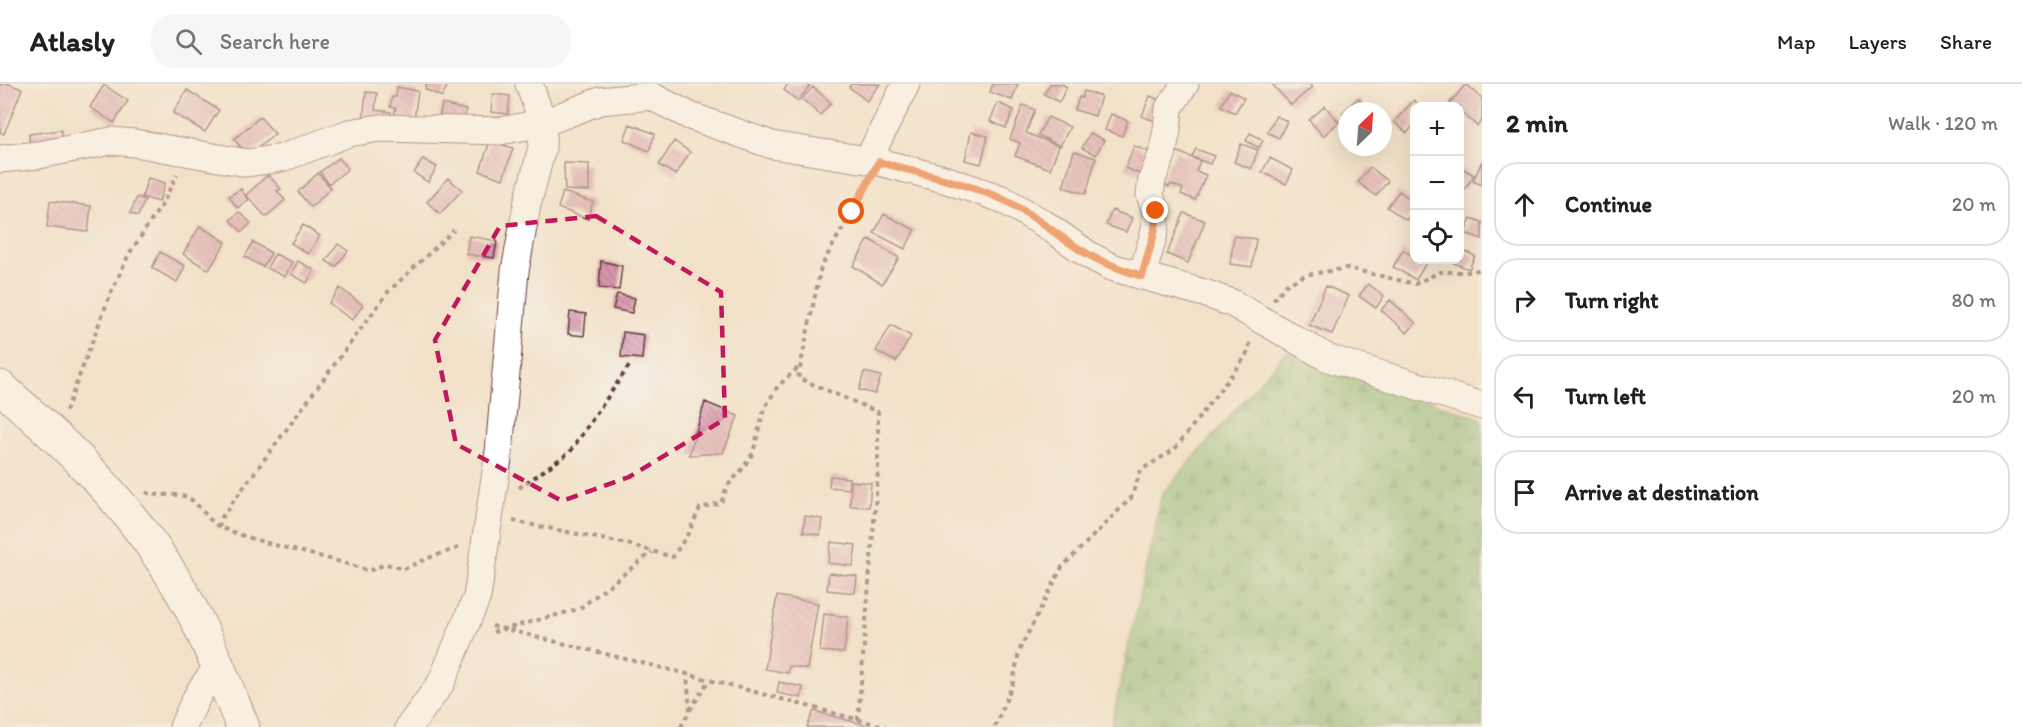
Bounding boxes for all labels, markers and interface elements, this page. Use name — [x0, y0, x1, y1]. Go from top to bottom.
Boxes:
search box — [151, 14, 571, 68]
text: Atlasly — [30, 24, 115, 58]
icon: search — [172, 25, 205, 58]
text: Search here — [220, 28, 330, 55]
text: Map — [1777, 29, 1816, 54]
text: Layers — [1849, 29, 1907, 54]
text: Share — [1940, 29, 1992, 54]
north arrow — [1338, 102, 1392, 156]
map controls — [1410, 102, 1464, 264]
button: + — [1410, 102, 1464, 156]
text: 2 min — [1506, 107, 1568, 139]
text: Walk · 120 m — [1888, 111, 1998, 135]
button: − — [1410, 156, 1464, 210]
icon: ahead — [1508, 188, 1541, 221]
text: Continue — [1565, 191, 1652, 218]
text: 20 m — [1952, 192, 1996, 216]
route end — [1142, 197, 1168, 223]
route start — [838, 198, 864, 224]
button: locate — [1410, 210, 1464, 264]
icon: right — [1508, 284, 1541, 317]
text: Turn right — [1565, 287, 1659, 314]
text: 80 m — [1951, 288, 1996, 312]
icon: left — [1508, 380, 1541, 413]
text: Turn left — [1565, 383, 1646, 410]
text: 20 m — [1952, 384, 1996, 408]
icon: arrive — [1508, 476, 1541, 509]
text: Arrive at destination — [1565, 479, 1759, 506]

